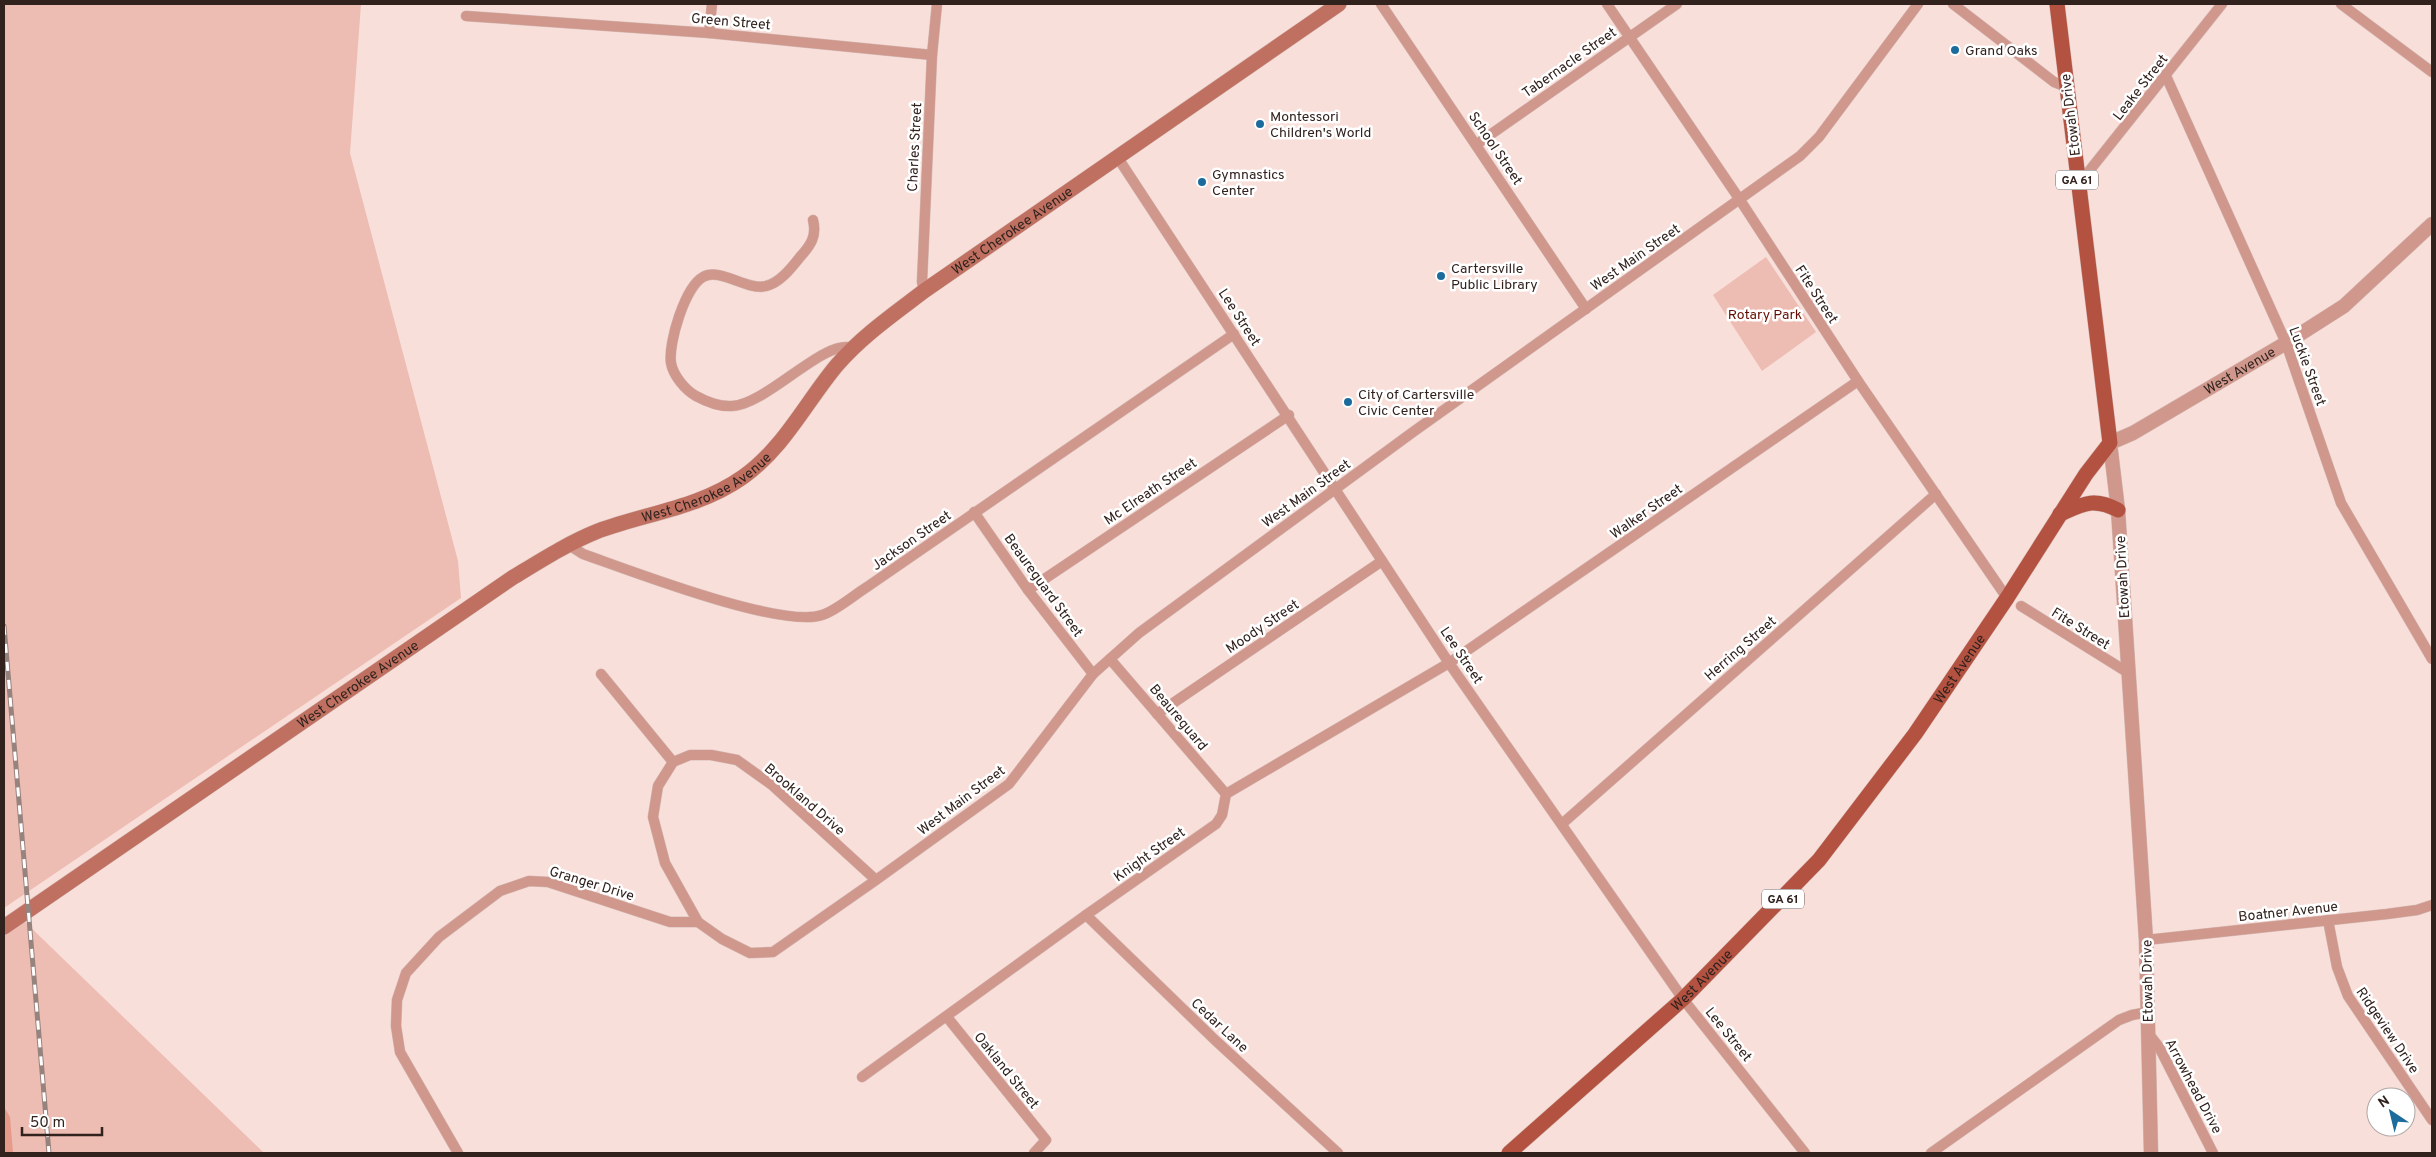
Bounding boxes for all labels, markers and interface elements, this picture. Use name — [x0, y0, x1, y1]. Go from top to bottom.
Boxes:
street label: Green Street — [690, 11, 771, 34]
street label: Tabernacle Street — [1519, 24, 1620, 102]
place label: Grand Oaks — [1965, 43, 2038, 60]
marker: Grand Oaks — [1949, 44, 1961, 56]
street label: Leake Street — [2110, 52, 2172, 124]
street label: Etowah Drive — [2058, 73, 2085, 157]
street label: Charles Street — [905, 102, 926, 192]
place label: Montessori Children's World — [1270, 109, 1371, 142]
street label: School Street — [1464, 109, 1525, 189]
marker: Montessori Children's World — [1254, 118, 1266, 130]
place label: Gymnastics Center — [1212, 167, 1285, 200]
road number: GA 61 — [2056, 170, 2098, 190]
marker: Gymnastics Center — [1196, 176, 1208, 188]
street label: West Cherokee Avenue — [949, 184, 1077, 279]
street label: West Main Street — [1588, 221, 1684, 295]
place label: Cartersville Public Library — [1451, 261, 1538, 294]
street label: Fite Street — [1791, 263, 1841, 327]
marker: Cartersville Public Library — [1435, 270, 1447, 282]
street label: Lee Street — [1214, 286, 1264, 350]
park label: Rotary Park — [1728, 307, 1802, 324]
street label: Luckie Street — [2284, 325, 2329, 408]
street label: West Avenue — [2201, 344, 2279, 399]
place label: City of Cartersville Civic Center — [1358, 387, 1474, 420]
marker: City of Cartersville Civic Center — [1342, 396, 1354, 408]
street label: West Cherokee Avenue — [640, 450, 776, 527]
street label: Mc Elreath Street — [1101, 455, 1200, 530]
street label: West Main Street — [1259, 456, 1354, 532]
street label: Walker Street — [1607, 481, 1686, 543]
street label: Jackson Street — [869, 508, 955, 575]
street label: Beaureguard Street — [1000, 531, 1086, 641]
street label: Etowah Drive — [2113, 535, 2134, 619]
street label: Moody Street — [1223, 597, 1303, 658]
street label: Fite Street — [2048, 605, 2113, 654]
street label: Herring Street — [1702, 613, 1780, 685]
street label: Lee Street — [1436, 624, 1486, 688]
street label: West Avenue — [1931, 632, 1990, 708]
street label: West Cherokee Avenue — [294, 638, 422, 733]
street label: Beaureguard — [1145, 681, 1211, 755]
street label: Brookland Drive — [760, 761, 848, 840]
street label: West Main Street — [915, 763, 1009, 840]
street label: Knight Street — [1111, 824, 1189, 886]
street label: Granger Drive — [547, 863, 636, 905]
road number: GA 61 — [1762, 890, 1804, 909]
street label: Boatner Avenue — [2238, 899, 2339, 926]
street label: Etowah Drive — [2139, 939, 2158, 1022]
street label: West Avenue — [1668, 946, 1737, 1015]
street label: Ridgeview Drive — [2352, 984, 2422, 1077]
street label: Cedar Lane — [1187, 995, 1251, 1057]
street label: Lee Street — [1701, 1004, 1755, 1066]
street label: Oakland Street — [970, 1029, 1042, 1113]
street label: Arrowhead Drive — [2160, 1036, 2225, 1137]
north arrow — [2366, 1087, 2416, 1137]
text: N — [2375, 1093, 2393, 1112]
scale bar — [22, 1104, 102, 1136]
text: 50 m — [30, 1114, 65, 1133]

